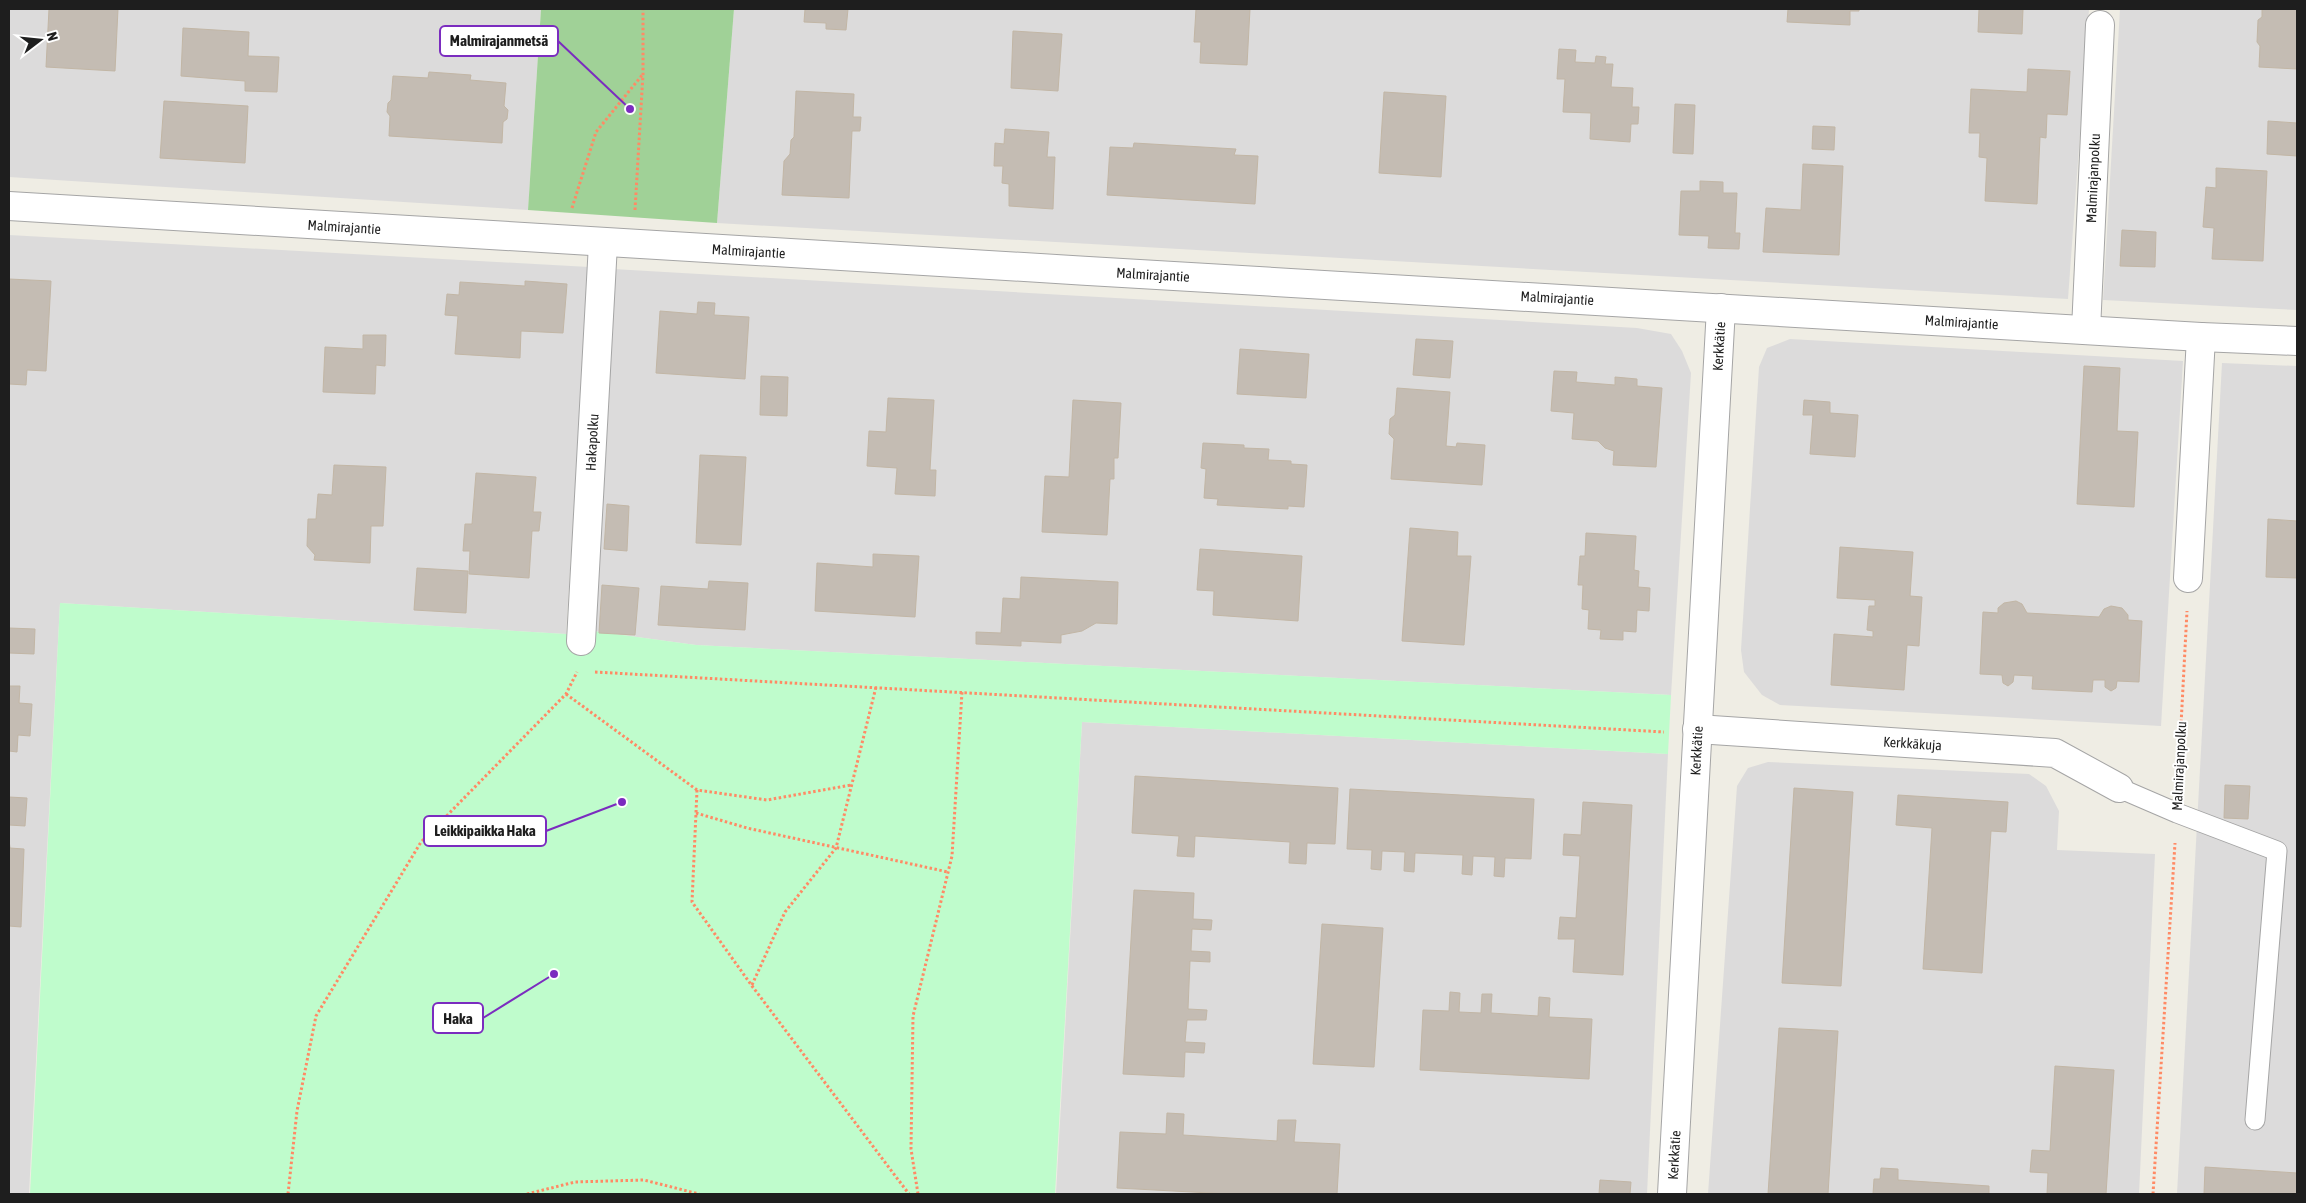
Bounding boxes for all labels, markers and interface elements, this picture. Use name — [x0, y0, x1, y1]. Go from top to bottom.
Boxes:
north arrow — [15, 15, 65, 65]
callout: Malmirajanmetsä — [440, 26, 558, 56]
text: N — [44, 30, 61, 43]
text: Malmirajanmetsä — [450, 32, 548, 49]
street label: Malmirajanpolku — [2083, 133, 2103, 223]
street label: Malmirajantie — [307, 217, 381, 237]
street label: Malmirajantie — [711, 241, 786, 261]
street label: Malmirajantie — [1116, 265, 1190, 285]
street label: Malmirajantie — [1520, 288, 1594, 308]
street label: Malmirajantie — [1924, 312, 1999, 332]
street label: Kerkkätie — [1710, 321, 1728, 371]
street label: Hakapolku — [582, 413, 602, 471]
street label: Malmirajanpolku — [2169, 721, 2189, 811]
street label: Kerkkätie — [1687, 725, 1706, 776]
street label: Kerkkäkuja — [1883, 734, 1942, 753]
callout: Leikkipaikka Haka — [424, 816, 546, 846]
text: Leikkipaikka Haka — [434, 822, 536, 839]
callout: Haka — [433, 1003, 483, 1033]
text: Haka — [443, 1010, 473, 1027]
street label: Kerkkätie — [1665, 1130, 1684, 1180]

